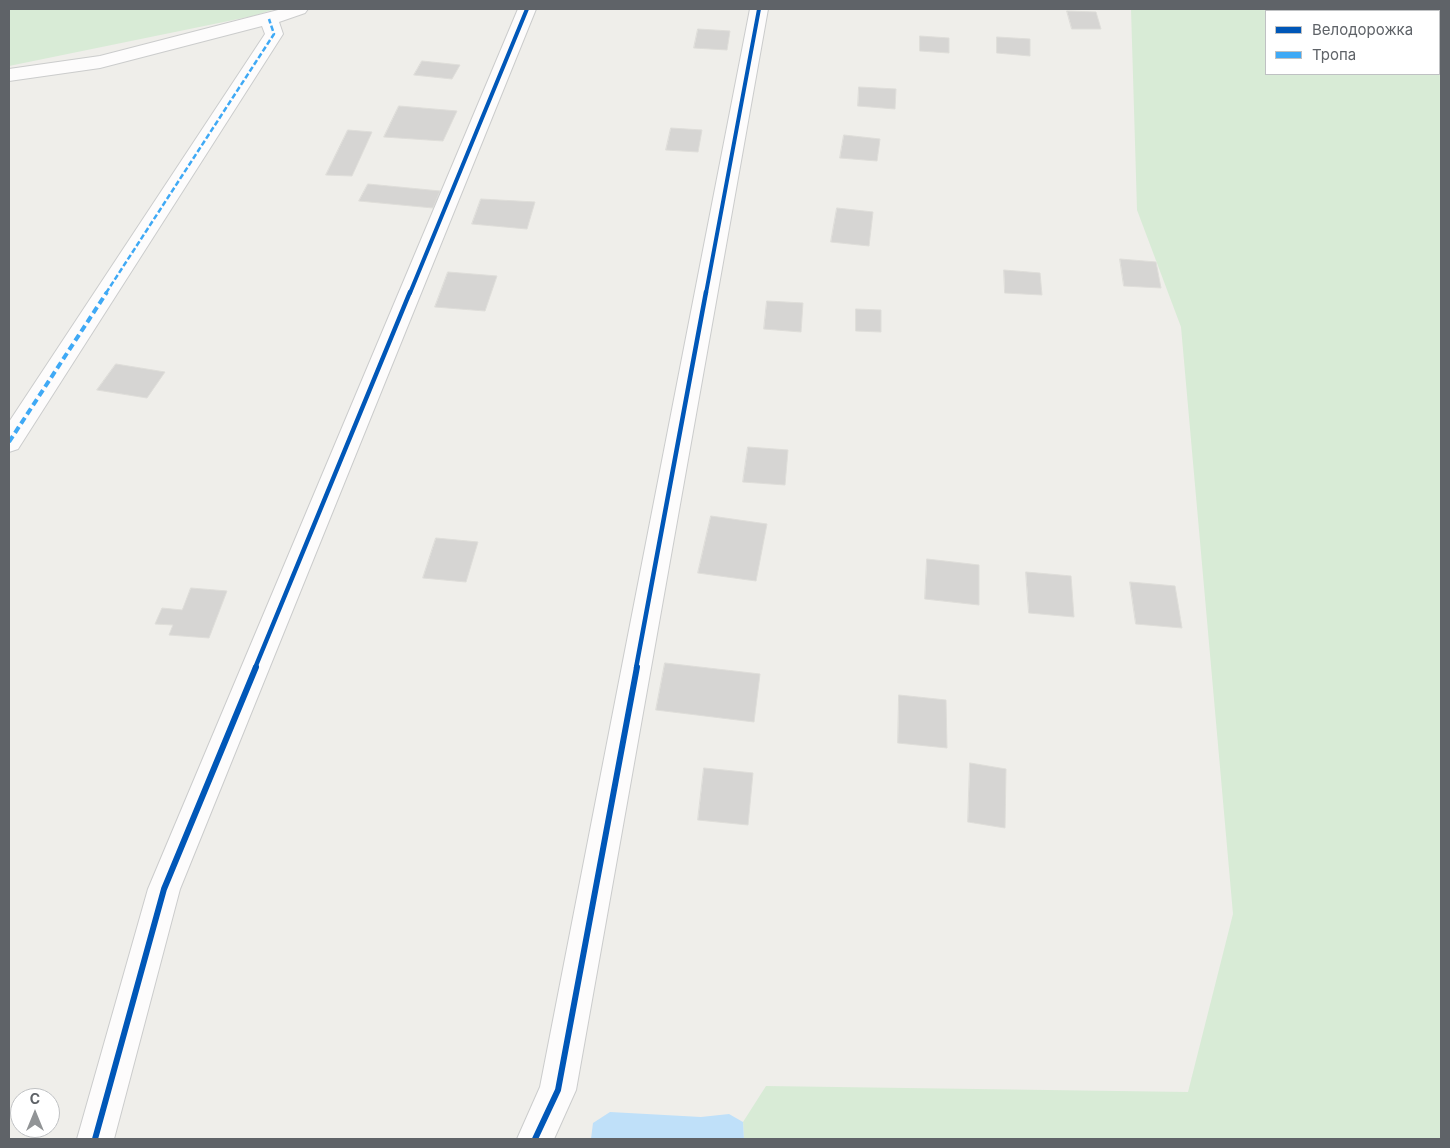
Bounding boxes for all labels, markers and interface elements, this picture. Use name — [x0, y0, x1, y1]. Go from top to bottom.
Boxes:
legend — [1265, 10, 1440, 75]
text: Велодорожка — [1312, 20, 1413, 39]
text: Тропа — [1312, 45, 1356, 64]
north arrow — [10, 1088, 60, 1138]
text: С — [30, 1090, 40, 1107]

